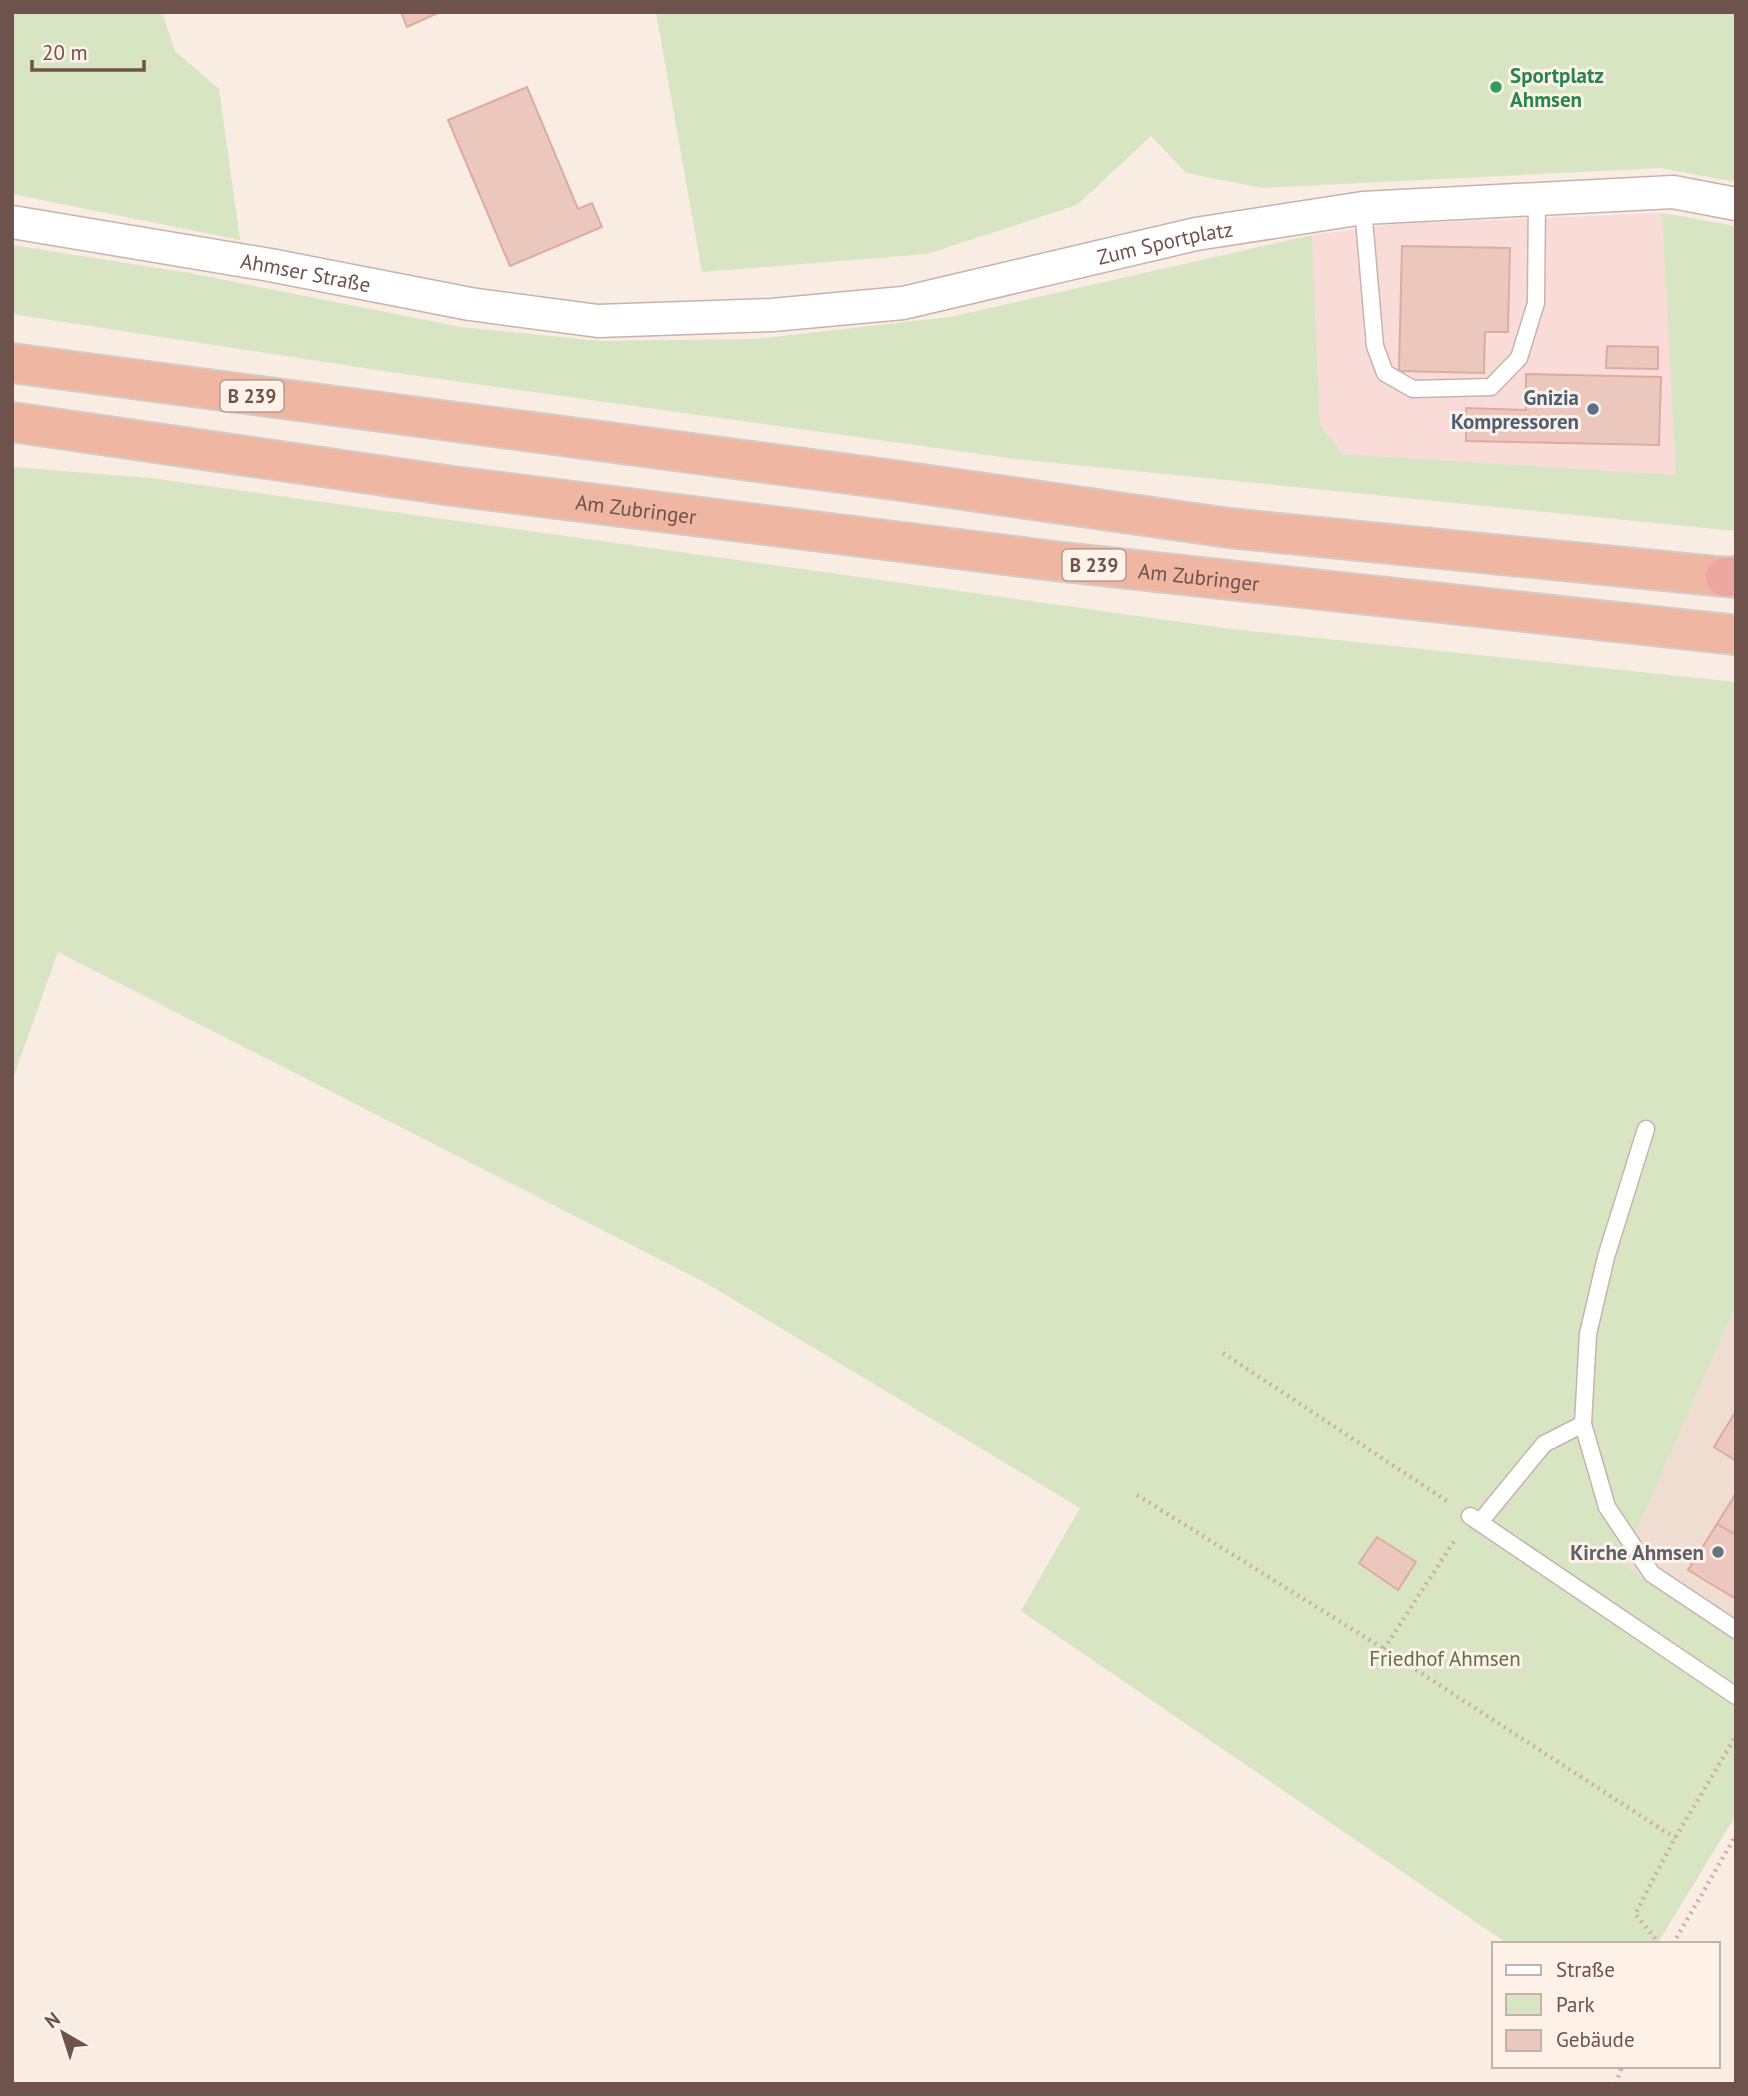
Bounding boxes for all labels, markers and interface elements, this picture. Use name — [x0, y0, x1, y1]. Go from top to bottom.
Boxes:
scale bar — [32, 28, 144, 72]
text: 20 m — [42, 39, 88, 66]
place label: Sportplatz Ahmsen — [1510, 62, 1604, 113]
marker: Sportplatz Ahmsen — [1488, 79, 1504, 95]
street label: Zum Sportplatz — [1094, 215, 1235, 270]
street label: Ahmser Straße — [239, 247, 373, 298]
road number: B 239 — [220, 380, 284, 412]
place label: Gnizia Kompressoren — [1451, 384, 1579, 435]
marker: Gnizia Kompressoren — [1585, 401, 1601, 417]
street label: Am Zubringer — [574, 488, 698, 530]
road number: B 239 — [1062, 550, 1126, 580]
street label: Am Zubringer — [1137, 557, 1261, 597]
place label: Kirche Ahmsen — [1570, 1539, 1704, 1566]
marker: Kirche Ahmsen — [1710, 1544, 1726, 1560]
park label: Friedhof Ahmsen — [1369, 1645, 1521, 1672]
legend — [1492, 1942, 1720, 2068]
text: Straße — [1556, 1956, 1615, 1983]
text: Park — [1556, 1991, 1595, 2018]
north arrow — [28, 1998, 98, 2068]
text: N — [40, 2007, 65, 2033]
text: Gebäude — [1556, 2026, 1635, 2053]

